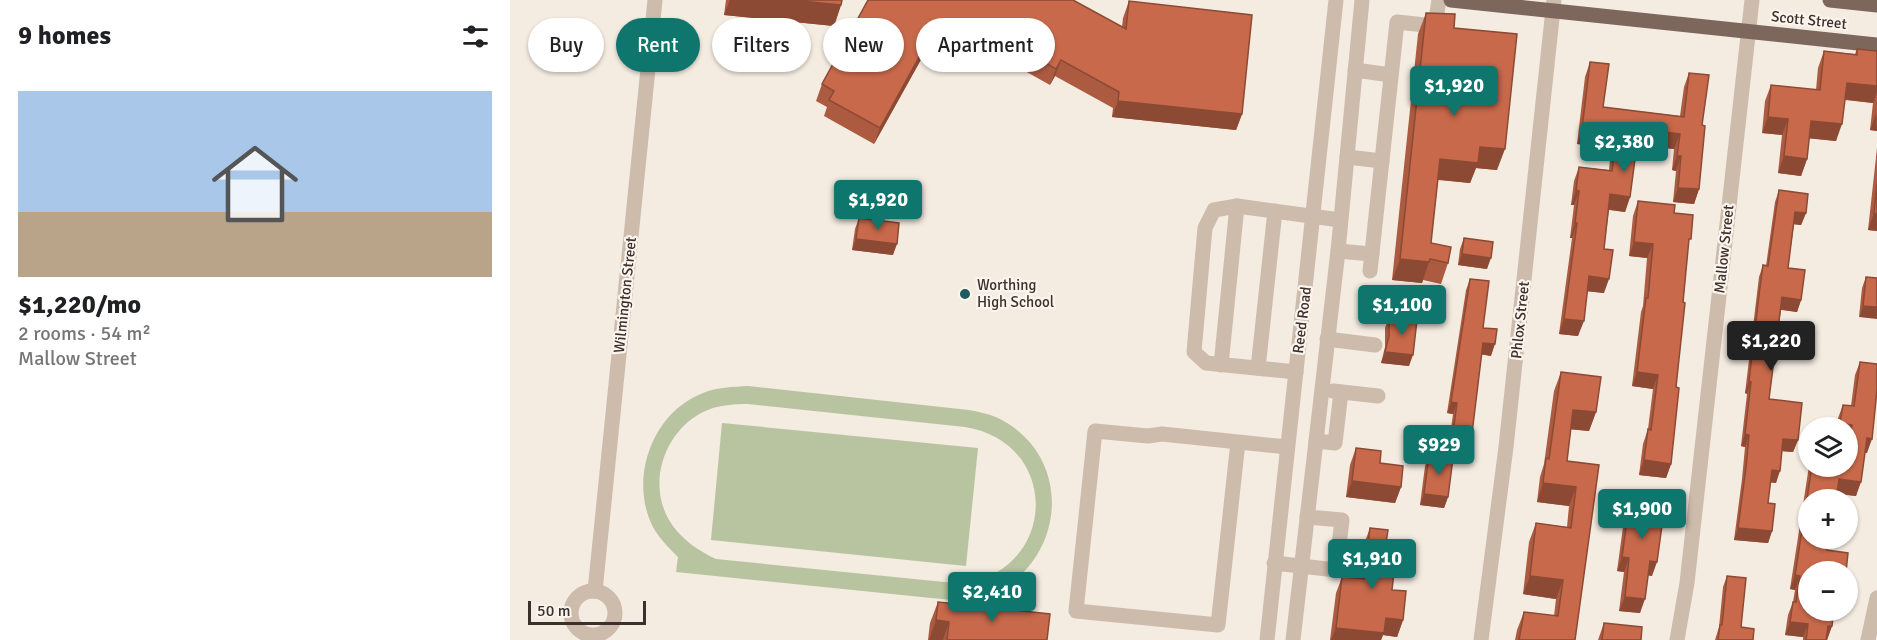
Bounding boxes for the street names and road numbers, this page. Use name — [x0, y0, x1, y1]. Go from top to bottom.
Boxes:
street label: Scott Street — [1770, 7, 1848, 33]
street label: Mallow Street — [1710, 204, 1738, 294]
street label: Wilmington Street — [610, 236, 640, 354]
street label: Phlox Street — [1507, 280, 1533, 360]
street label: Reed Road — [1289, 286, 1315, 354]

